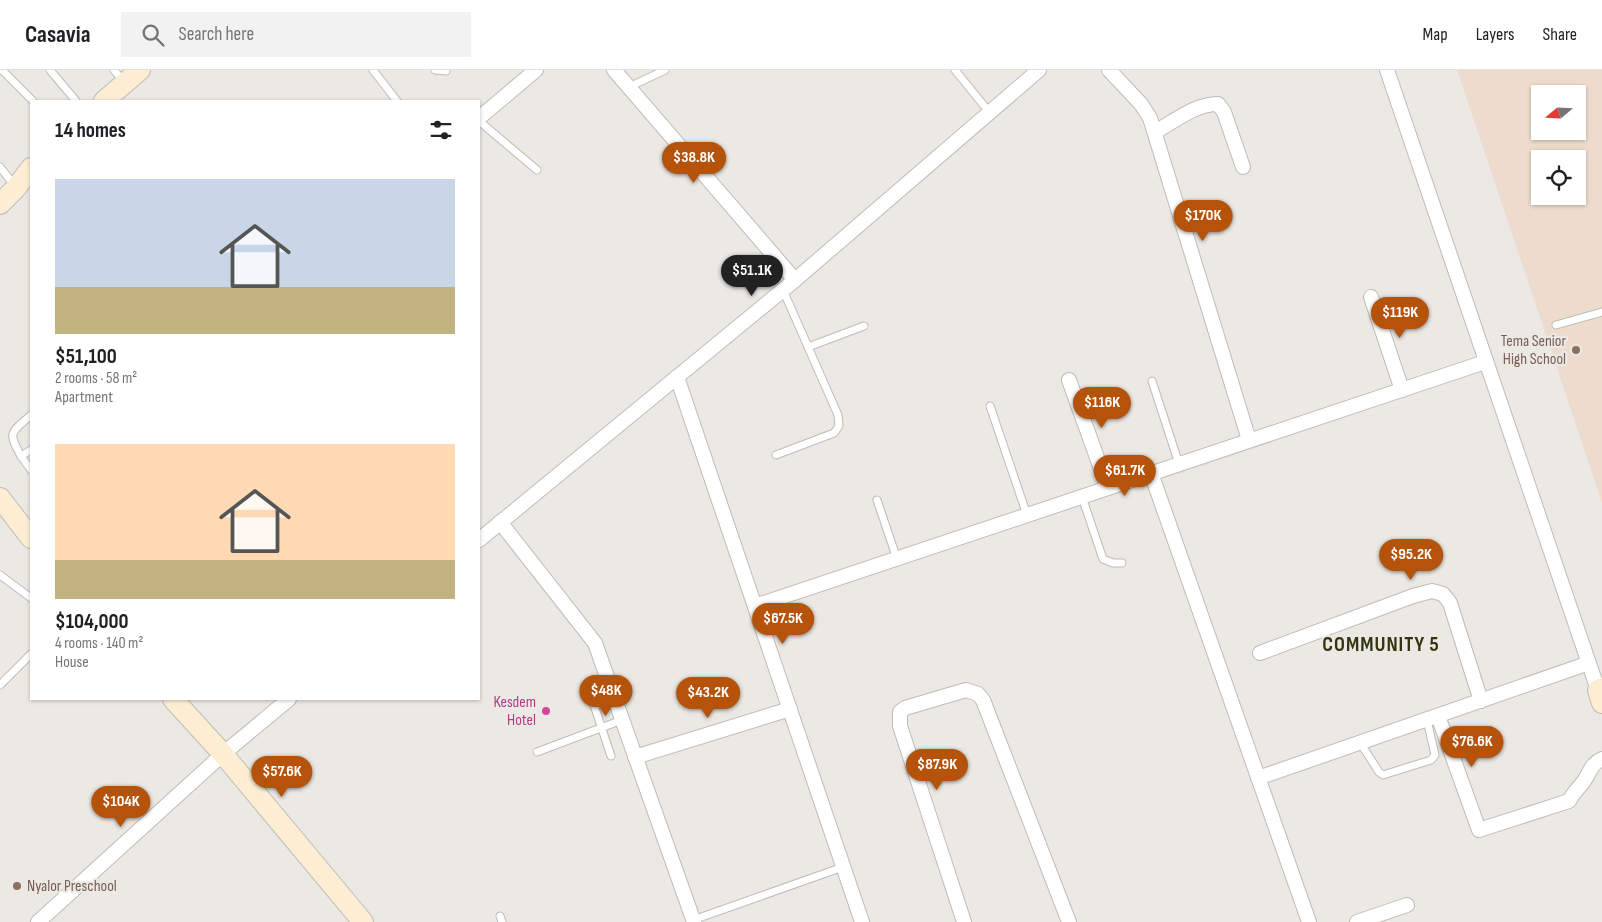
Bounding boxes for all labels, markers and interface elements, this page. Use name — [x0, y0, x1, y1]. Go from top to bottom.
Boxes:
search box — [121, 12, 471, 57]
text: Casavia — [25, 20, 91, 49]
icon: search — [139, 21, 167, 49]
text: Search here — [179, 23, 254, 46]
text: Map — [1423, 24, 1448, 45]
text: Layers — [1476, 24, 1515, 45]
text: Share — [1543, 24, 1577, 45]
north arrow — [1531, 85, 1586, 140]
map controls — [1531, 85, 1586, 205]
icon: filters — [427, 116, 455, 144]
text: 14 homes — [55, 118, 126, 143]
pin: $38.8K — [653, 142, 735, 184]
text: $38.8K — [673, 148, 715, 167]
button: locate — [1531, 150, 1586, 205]
pin: $170K — [1168, 200, 1238, 242]
text: $170K — [1185, 206, 1221, 225]
icon: home — [210, 211, 300, 301]
pin: $51.1K — [711, 254, 793, 297]
text: $51.1K — [732, 261, 772, 280]
pin: $119K — [1365, 296, 1435, 339]
text: $119K — [1382, 303, 1418, 322]
place label: Tema Senior High School — [1501, 332, 1566, 369]
text: $51,100 — [55, 344, 117, 369]
marker: Tema Senior High School — [1570, 344, 1582, 356]
text: 2 rooms · 58 m² — [55, 369, 137, 388]
pin: $116K — [1067, 386, 1137, 429]
text: Apartment — [55, 388, 113, 407]
text: $116K — [1084, 393, 1120, 412]
pin: $61.7K — [1084, 454, 1166, 497]
text: $61.7K — [1105, 461, 1145, 480]
icon: home — [210, 476, 300, 566]
pin: $95.2K — [1370, 538, 1452, 581]
text: $95.2K — [1390, 545, 1432, 564]
pin: $67.5K — [742, 602, 824, 645]
text: $104,000 — [55, 609, 128, 634]
text: $67.5K — [763, 609, 803, 628]
district label: COMMUNITY 5 — [1322, 632, 1440, 657]
text: 4 rooms · 140 m² — [55, 634, 143, 653]
text: House — [55, 653, 89, 672]
pin: $48K — [576, 674, 636, 717]
pin: $43.2K — [667, 676, 749, 719]
text: $48K — [590, 681, 622, 700]
text: $43.2K — [687, 683, 729, 702]
place label: Kesdem Hotel — [493, 693, 536, 730]
marker: Kesdem Hotel — [540, 705, 552, 717]
pin: $76.6K — [1431, 726, 1513, 768]
text: $76.6K — [1451, 732, 1493, 751]
pin: $87.9K — [896, 748, 978, 791]
text: $87.9K — [917, 755, 957, 774]
pin: $57.6K — [241, 756, 323, 798]
text: $57.6K — [262, 762, 302, 781]
pin: $104K — [86, 786, 156, 828]
text: $104K — [102, 792, 140, 811]
place label: Nyalor Preschool — [27, 877, 117, 896]
marker: Nyalor Preschool — [11, 880, 23, 892]

